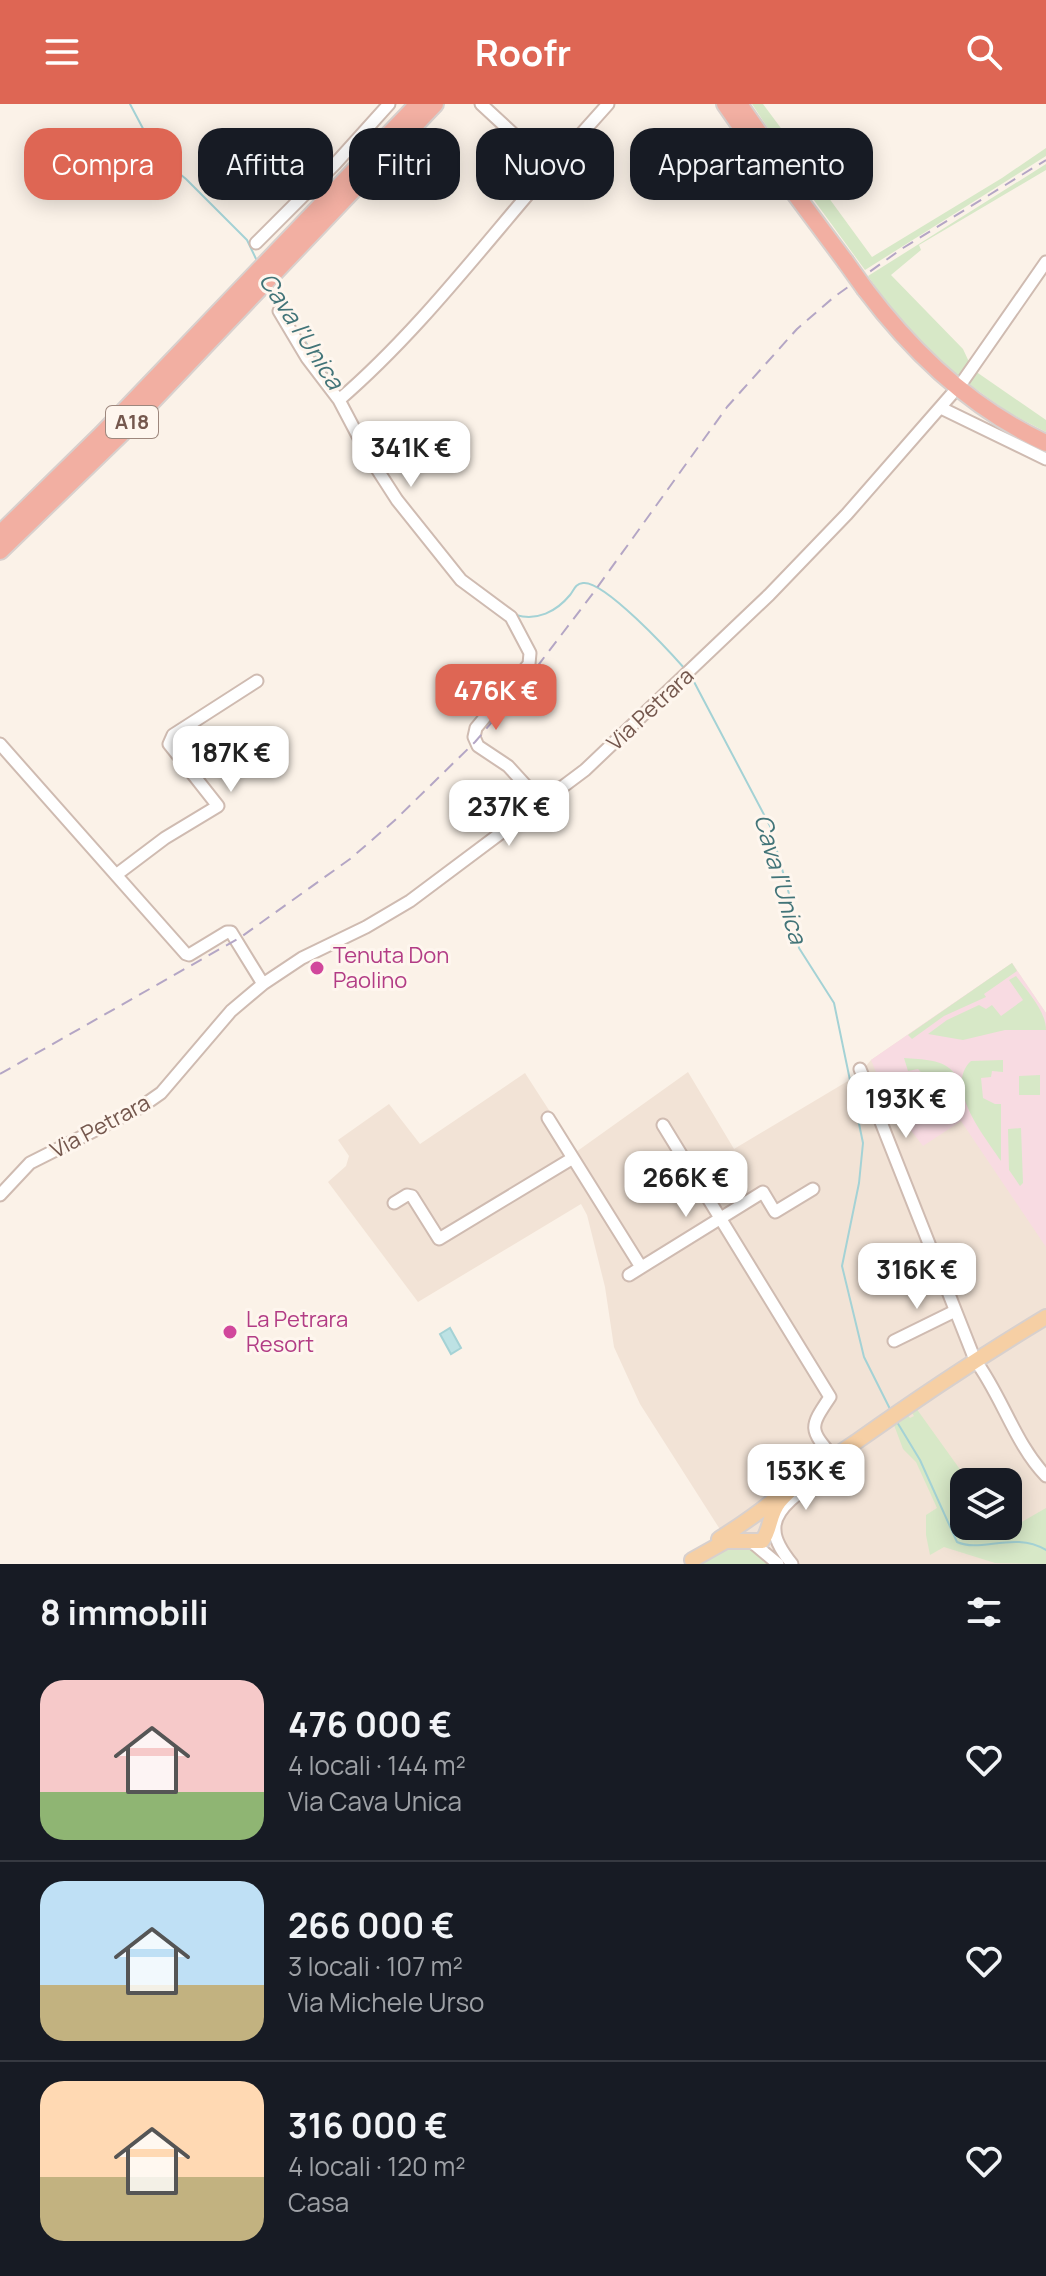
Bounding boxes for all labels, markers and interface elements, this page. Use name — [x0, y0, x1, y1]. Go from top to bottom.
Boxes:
text: Roofr — [475, 28, 571, 77]
icon: menu — [40, 30, 84, 74]
icon: search — [962, 30, 1006, 74]
chip: Compra — [24, 128, 182, 200]
chip: Affitta — [198, 128, 333, 200]
chip: Filtri — [349, 128, 460, 200]
chip: Nuovo — [476, 128, 614, 200]
chip: Appartamento — [630, 128, 873, 200]
water label: Cava l'Unica — [252, 265, 353, 396]
road number: A18 — [106, 406, 158, 438]
pin: 341K € — [346, 421, 476, 489]
text: 341K € — [370, 429, 452, 465]
street label: Via Petrara — [600, 661, 700, 757]
pin: 476K € — [431, 664, 561, 732]
text: 476K € — [453, 672, 539, 708]
pin: 187K € — [166, 726, 296, 794]
text: 187K € — [191, 734, 271, 770]
pin: 237K € — [444, 780, 574, 848]
text: 237K € — [467, 788, 551, 824]
water label: Cava l'Unica — [747, 810, 816, 949]
place label: Tenuta Don Paolino — [333, 940, 449, 995]
marker: Tenuta Don Paolino — [308, 959, 326, 977]
pin: 193K € — [841, 1072, 971, 1140]
text: 193K € — [865, 1080, 947, 1116]
street label: Via Petrara — [45, 1087, 155, 1165]
pin: 266K € — [621, 1151, 751, 1219]
text: 266K € — [642, 1159, 730, 1195]
pin: 316K € — [852, 1243, 982, 1311]
text: 316K € — [876, 1251, 958, 1287]
place label: La Petrara Resort — [246, 1304, 348, 1359]
marker: La Petrara Resort — [221, 1323, 239, 1341]
pin: 153K € — [741, 1444, 871, 1512]
text: 153K € — [766, 1452, 847, 1488]
map controls — [950, 1468, 1022, 1540]
button: layers — [950, 1468, 1022, 1540]
text: 8 immobili — [40, 1589, 209, 1635]
icon: filters — [962, 1590, 1006, 1634]
text: 476 000 € — [288, 1701, 452, 1747]
icon: home — [104, 1712, 200, 1808]
icon: heart — [962, 1738, 1006, 1782]
text: 4 locali · 144 m² — [288, 1747, 466, 1783]
text: Via Cava Unica — [288, 1783, 462, 1819]
text: 266 000 € — [288, 1902, 454, 1948]
icon: home — [104, 1913, 200, 2009]
icon: heart — [962, 1939, 1006, 1983]
text: 3 locali · 107 m² — [288, 1948, 463, 1984]
text: Via Michele Urso — [288, 1984, 484, 2020]
text: 316 000 € — [288, 2102, 448, 2148]
icon: home — [104, 2113, 200, 2209]
icon: heart — [962, 2139, 1006, 2183]
text: 4 locali · 120 m² — [288, 2148, 466, 2184]
text: Casa — [288, 2184, 349, 2220]

